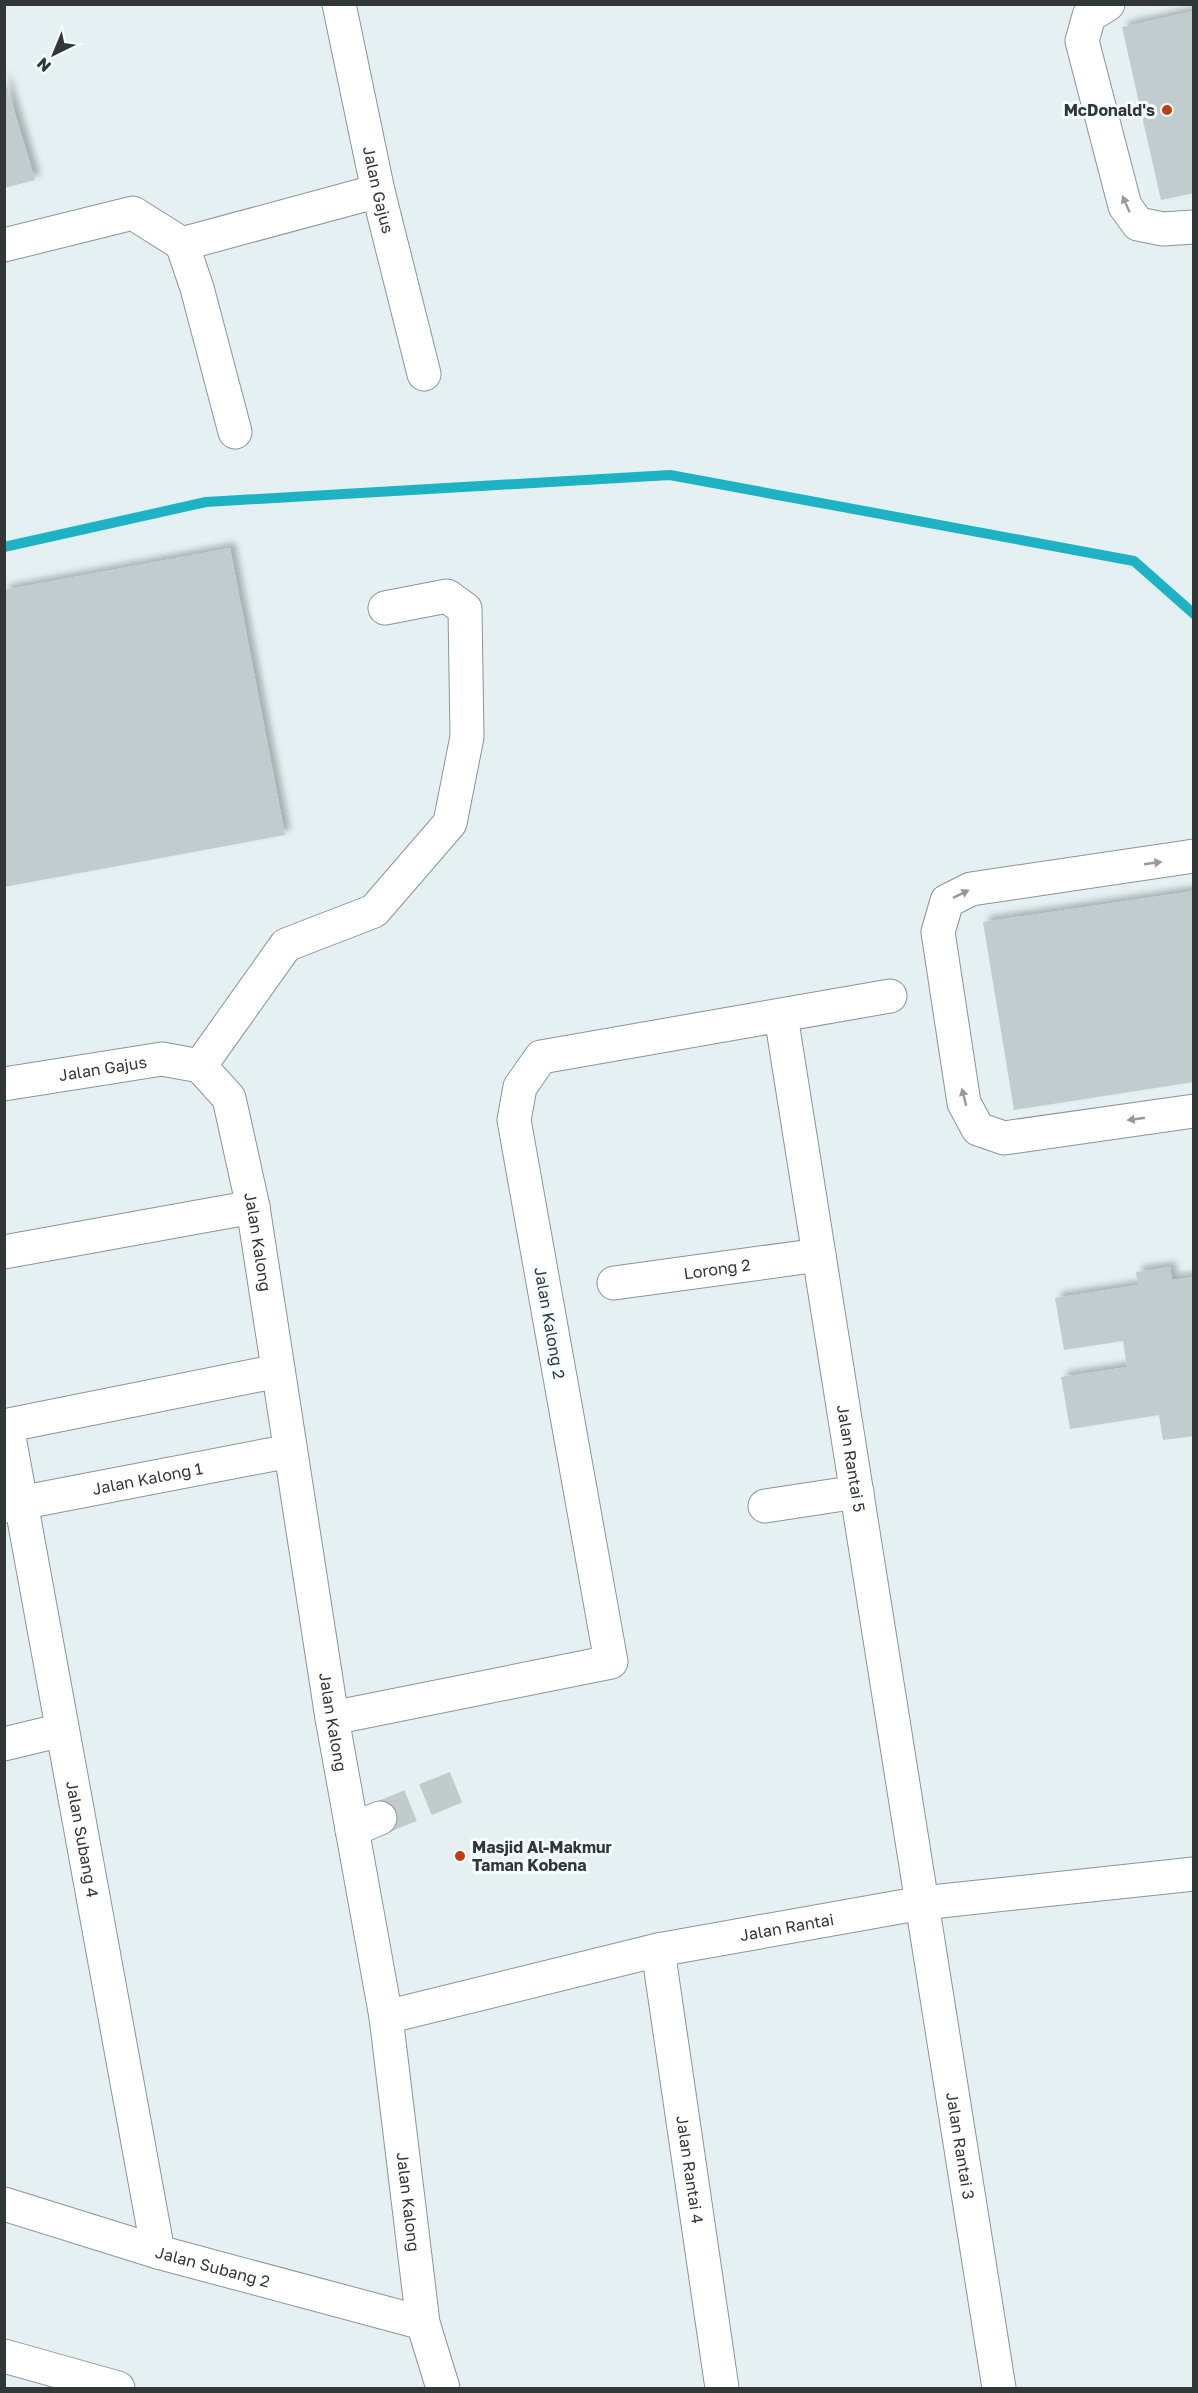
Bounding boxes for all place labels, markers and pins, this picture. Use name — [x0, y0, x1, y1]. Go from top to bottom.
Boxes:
place label: McDonald's — [1064, 100, 1155, 120]
marker: McDonald's — [1160, 103, 1174, 117]
place label: Masjid Al-Makmur Taman Kobena — [472, 1837, 612, 1875]
marker: Masjid Al-Makmur Taman Kobena — [453, 1849, 467, 1863]

